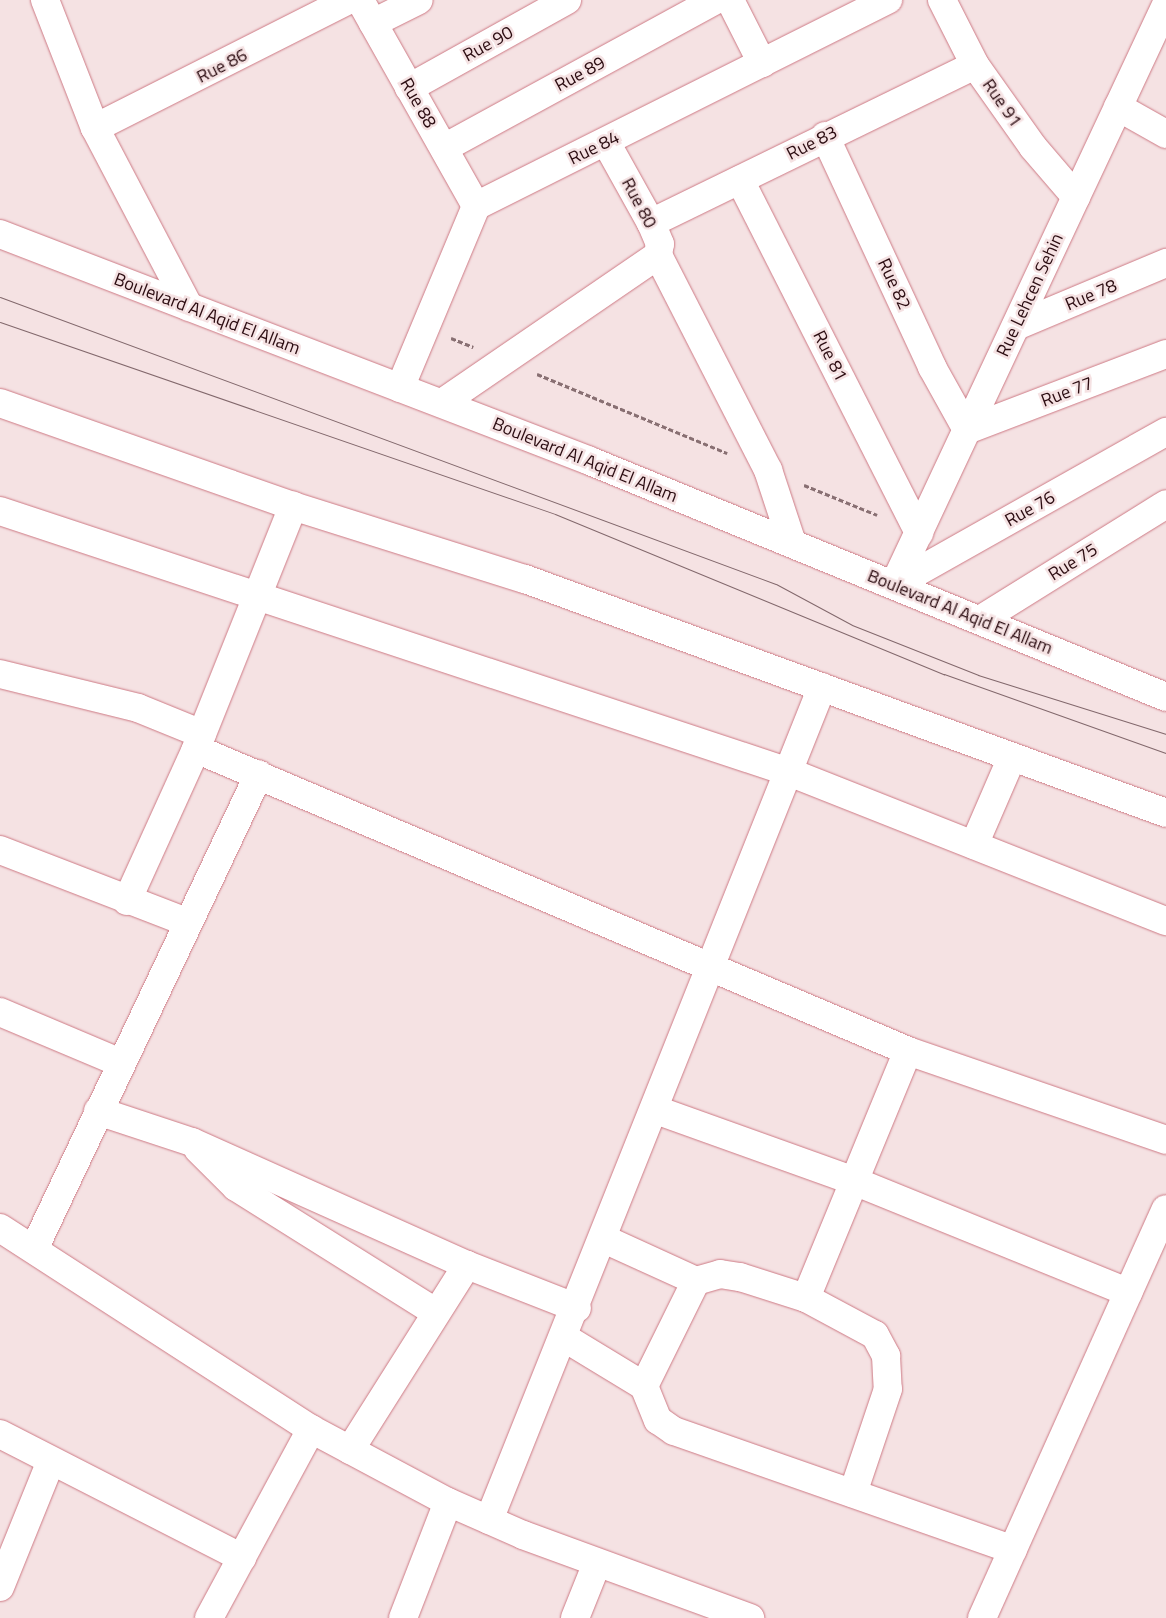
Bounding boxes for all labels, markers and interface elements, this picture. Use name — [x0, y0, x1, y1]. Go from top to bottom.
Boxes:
street label: Rue 90 — [459, 22, 517, 66]
street label: Rue 86 — [193, 44, 251, 88]
street label: Rue 89 — [551, 52, 609, 96]
street label: Rue 88 — [395, 74, 441, 132]
street label: Rue 91 — [978, 75, 1026, 131]
street label: Rue 83 — [783, 121, 841, 165]
street label: Rue 84 — [565, 127, 623, 169]
street label: Rue 80 — [617, 174, 661, 232]
street label: Rue Lehcen Sehin — [992, 230, 1068, 360]
street label: Rue 82 — [873, 255, 915, 313]
street label: Boulevard Al Aqid El Allam — [111, 268, 303, 360]
street label: Rue 78 — [1062, 275, 1120, 315]
street label: Rue 81 — [808, 327, 852, 385]
street label: Rue 77 — [1038, 372, 1096, 412]
street label: Boulevard Al Aqid El Allam — [489, 413, 681, 507]
street label: Rue 76 — [1001, 487, 1059, 531]
street label: Rue 75 — [1044, 539, 1102, 585]
street label: Boulevard Al Aqid El Allam — [864, 565, 1056, 659]

